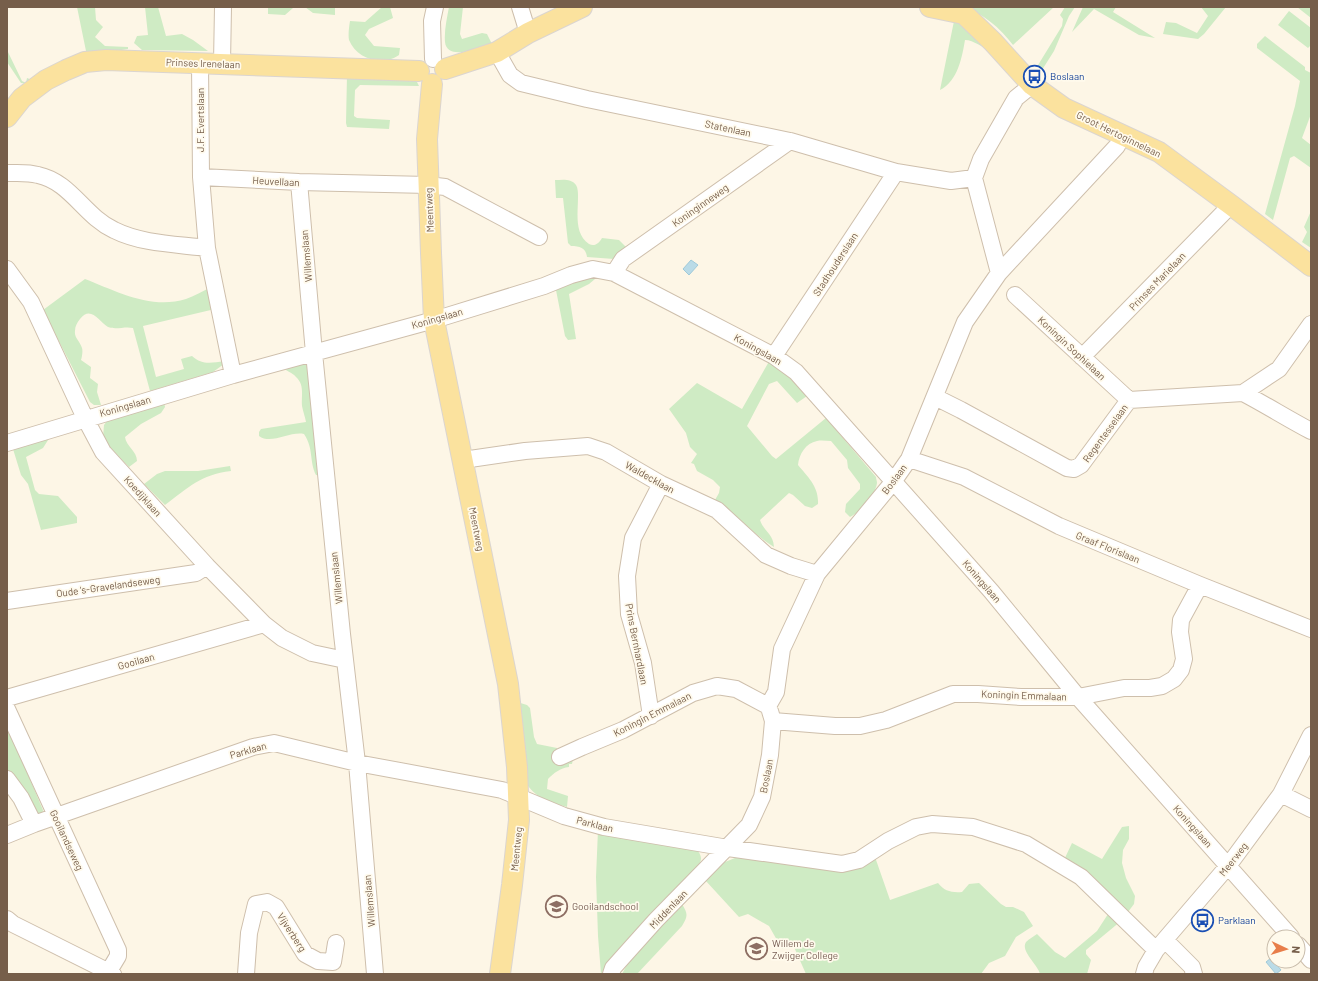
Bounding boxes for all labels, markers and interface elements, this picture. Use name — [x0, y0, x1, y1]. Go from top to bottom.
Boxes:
street label: Prinses Irenelaan — [166, 56, 240, 70]
bus stop icon: Boslaan — [1022, 63, 1048, 89]
place label: Boslaan — [1050, 70, 1084, 82]
street label: J.F. Evertslaan — [194, 88, 206, 152]
street label: Groot Hertoginnelaan — [1075, 108, 1163, 160]
street label: Statenlaan — [704, 117, 752, 139]
street label: Heuvellaan — [252, 174, 300, 188]
street label: Koninginneweg — [669, 181, 731, 229]
street label: Meentweg — [422, 188, 436, 232]
street label: Willemslaan — [298, 229, 314, 283]
street label: Stadhouderslaan — [810, 230, 860, 298]
street label: Prinses Marielaan — [1126, 249, 1188, 313]
street label: Koningslaan — [410, 305, 464, 331]
street label: Koningin Sophielaan — [1036, 314, 1108, 382]
street label: Koningslaan — [732, 331, 784, 367]
street label: Koningslaan — [98, 393, 152, 419]
street label: Regentesselaan — [1080, 402, 1130, 464]
street label: Waldecklaan — [623, 459, 677, 495]
street label: Boslaan — [879, 462, 909, 496]
street label: Koedijklaan — [122, 473, 164, 519]
street label: Meentweg — [467, 506, 487, 552]
street label: Graaf Florislaan — [1074, 529, 1142, 565]
street label: Willemslaan — [327, 551, 345, 605]
street label: Koningslaan — [960, 557, 1004, 605]
street label: Oude 's-Gravelandseweg — [55, 573, 161, 599]
street label: Prins Bernhardlaan — [623, 602, 651, 686]
street label: Gooilaan — [116, 650, 156, 672]
street label: Koningin Emmalaan — [981, 688, 1067, 702]
street label: Koningin Emmalaan — [611, 689, 693, 739]
street label: Parklaan — [228, 739, 268, 761]
street label: Boslaan — [757, 758, 775, 794]
street label: Koningslaan — [1171, 802, 1215, 850]
street label: Gooilandseweg — [48, 808, 86, 872]
street label: Parklaan — [575, 814, 615, 834]
street label: Meentweg — [508, 826, 524, 872]
street label: Meerweg — [1216, 840, 1250, 878]
street label: Willemslaan — [361, 874, 377, 928]
street label: Middenlaan — [647, 887, 689, 931]
school or university icon: Gooilandschool — [544, 893, 570, 919]
place label: Gooilandschool — [572, 900, 638, 912]
bus stop icon: Parklaan — [1189, 907, 1215, 933]
street label: Vijverberg — [275, 910, 309, 954]
place label: Parklaan — [1218, 914, 1256, 926]
north arrow — [1266, 929, 1306, 969]
school or university icon: Willem de Zwijger College — [744, 936, 770, 962]
place label: Willem de Zwijger College — [772, 937, 838, 961]
text: N — [1290, 946, 1303, 954]

